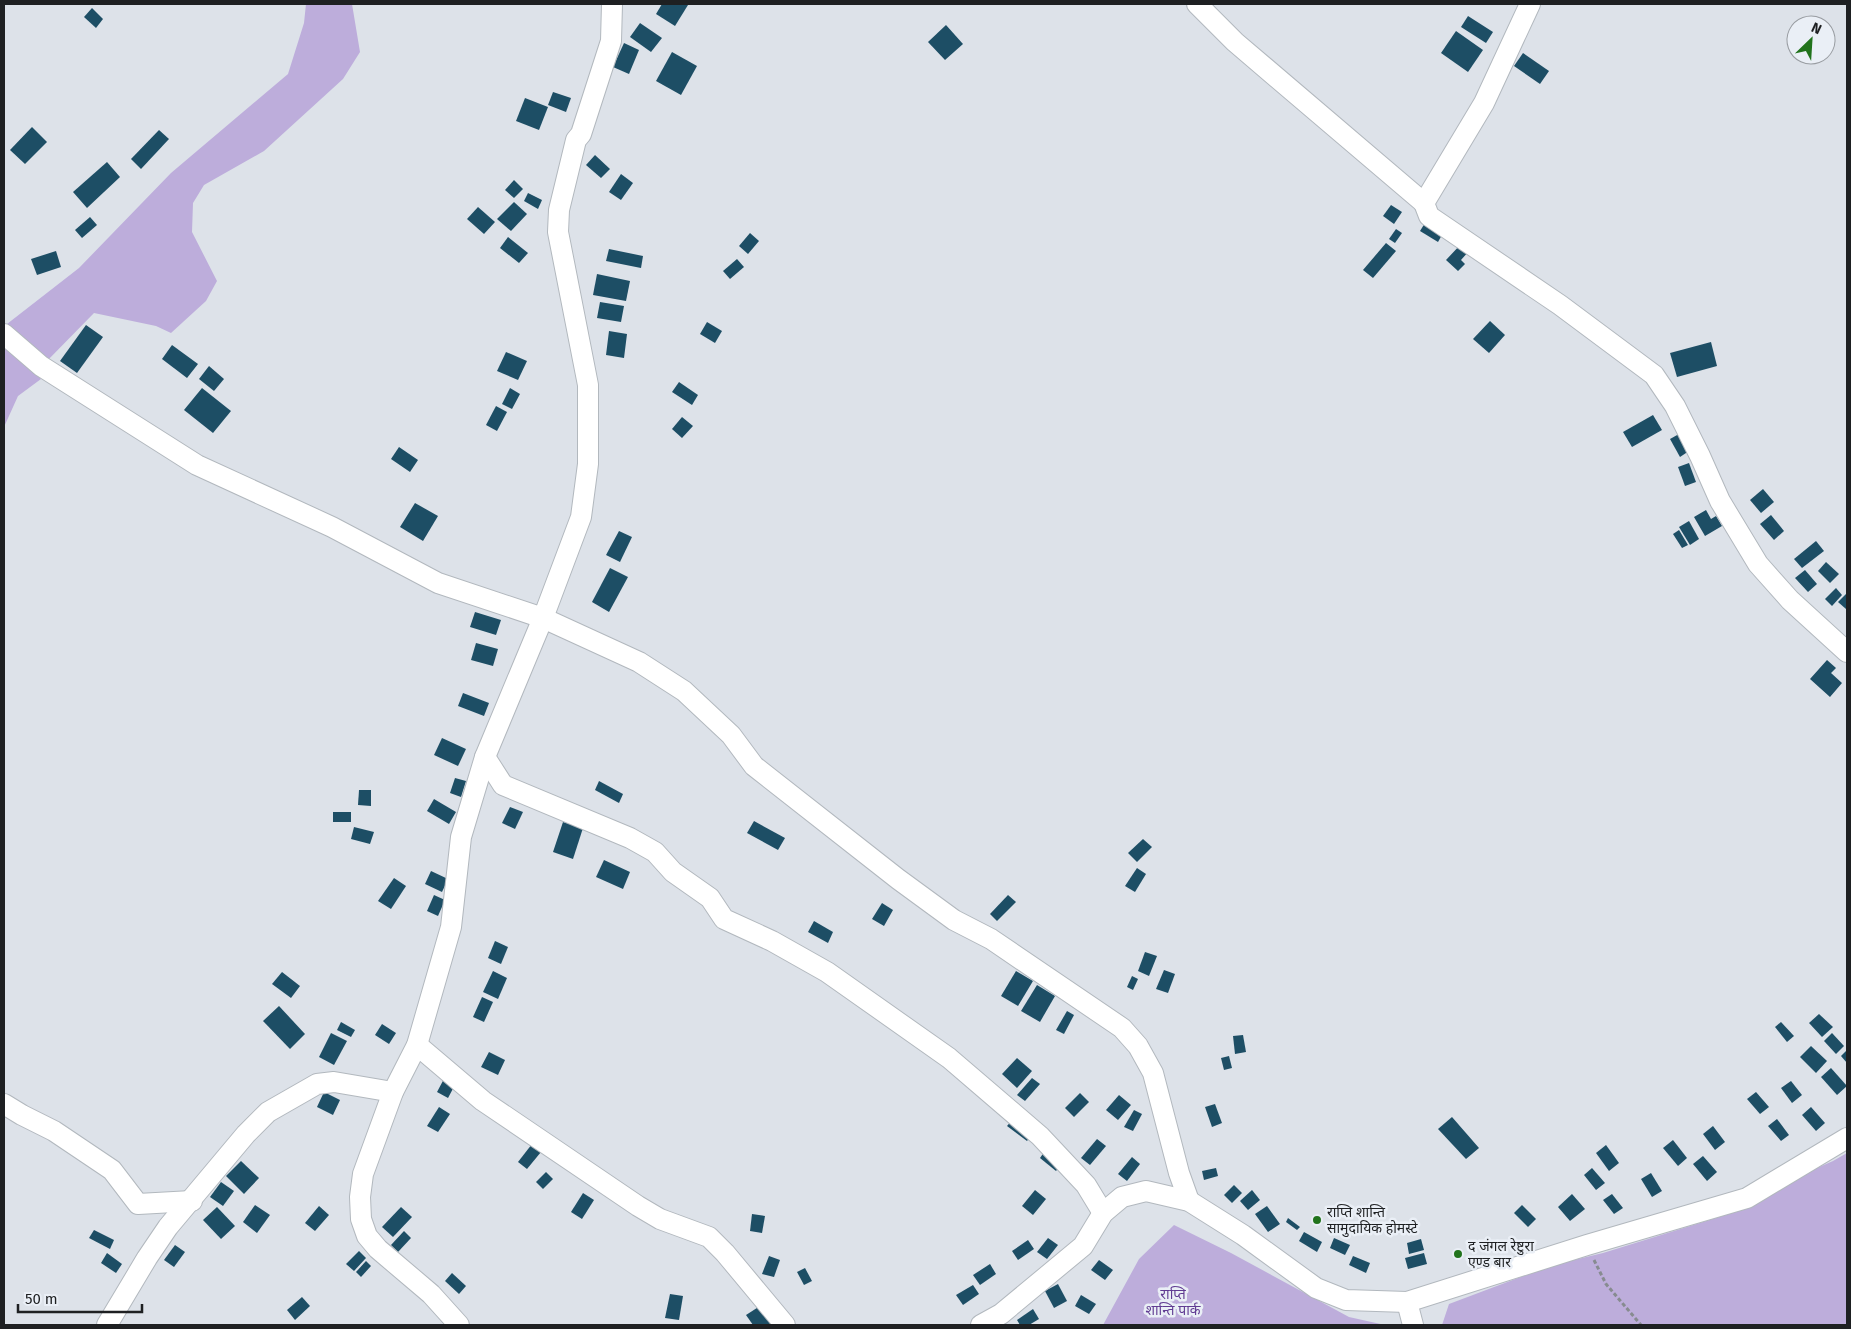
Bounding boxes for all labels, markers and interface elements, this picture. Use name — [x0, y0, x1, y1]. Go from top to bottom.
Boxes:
north arrow — [1786, 15, 1836, 65]
text: N — [1808, 19, 1824, 38]
place label: राप्ति शान्ति सामुदायिक होमस्टे — [1327, 1204, 1419, 1238]
marker: राप्ति शान्ति सामुदायिक होमस्टे — [1311, 1214, 1323, 1226]
place label: द जंगल रेष्टुरा एण्ड बार — [1468, 1237, 1534, 1271]
marker: द जंगल रेष्टुरा एण्ड बार — [1452, 1248, 1464, 1260]
scale bar — [18, 1282, 141, 1314]
park label: राप्ति शान्ति पार्क — [1145, 1286, 1201, 1319]
text: 50 m — [25, 1290, 58, 1308]

